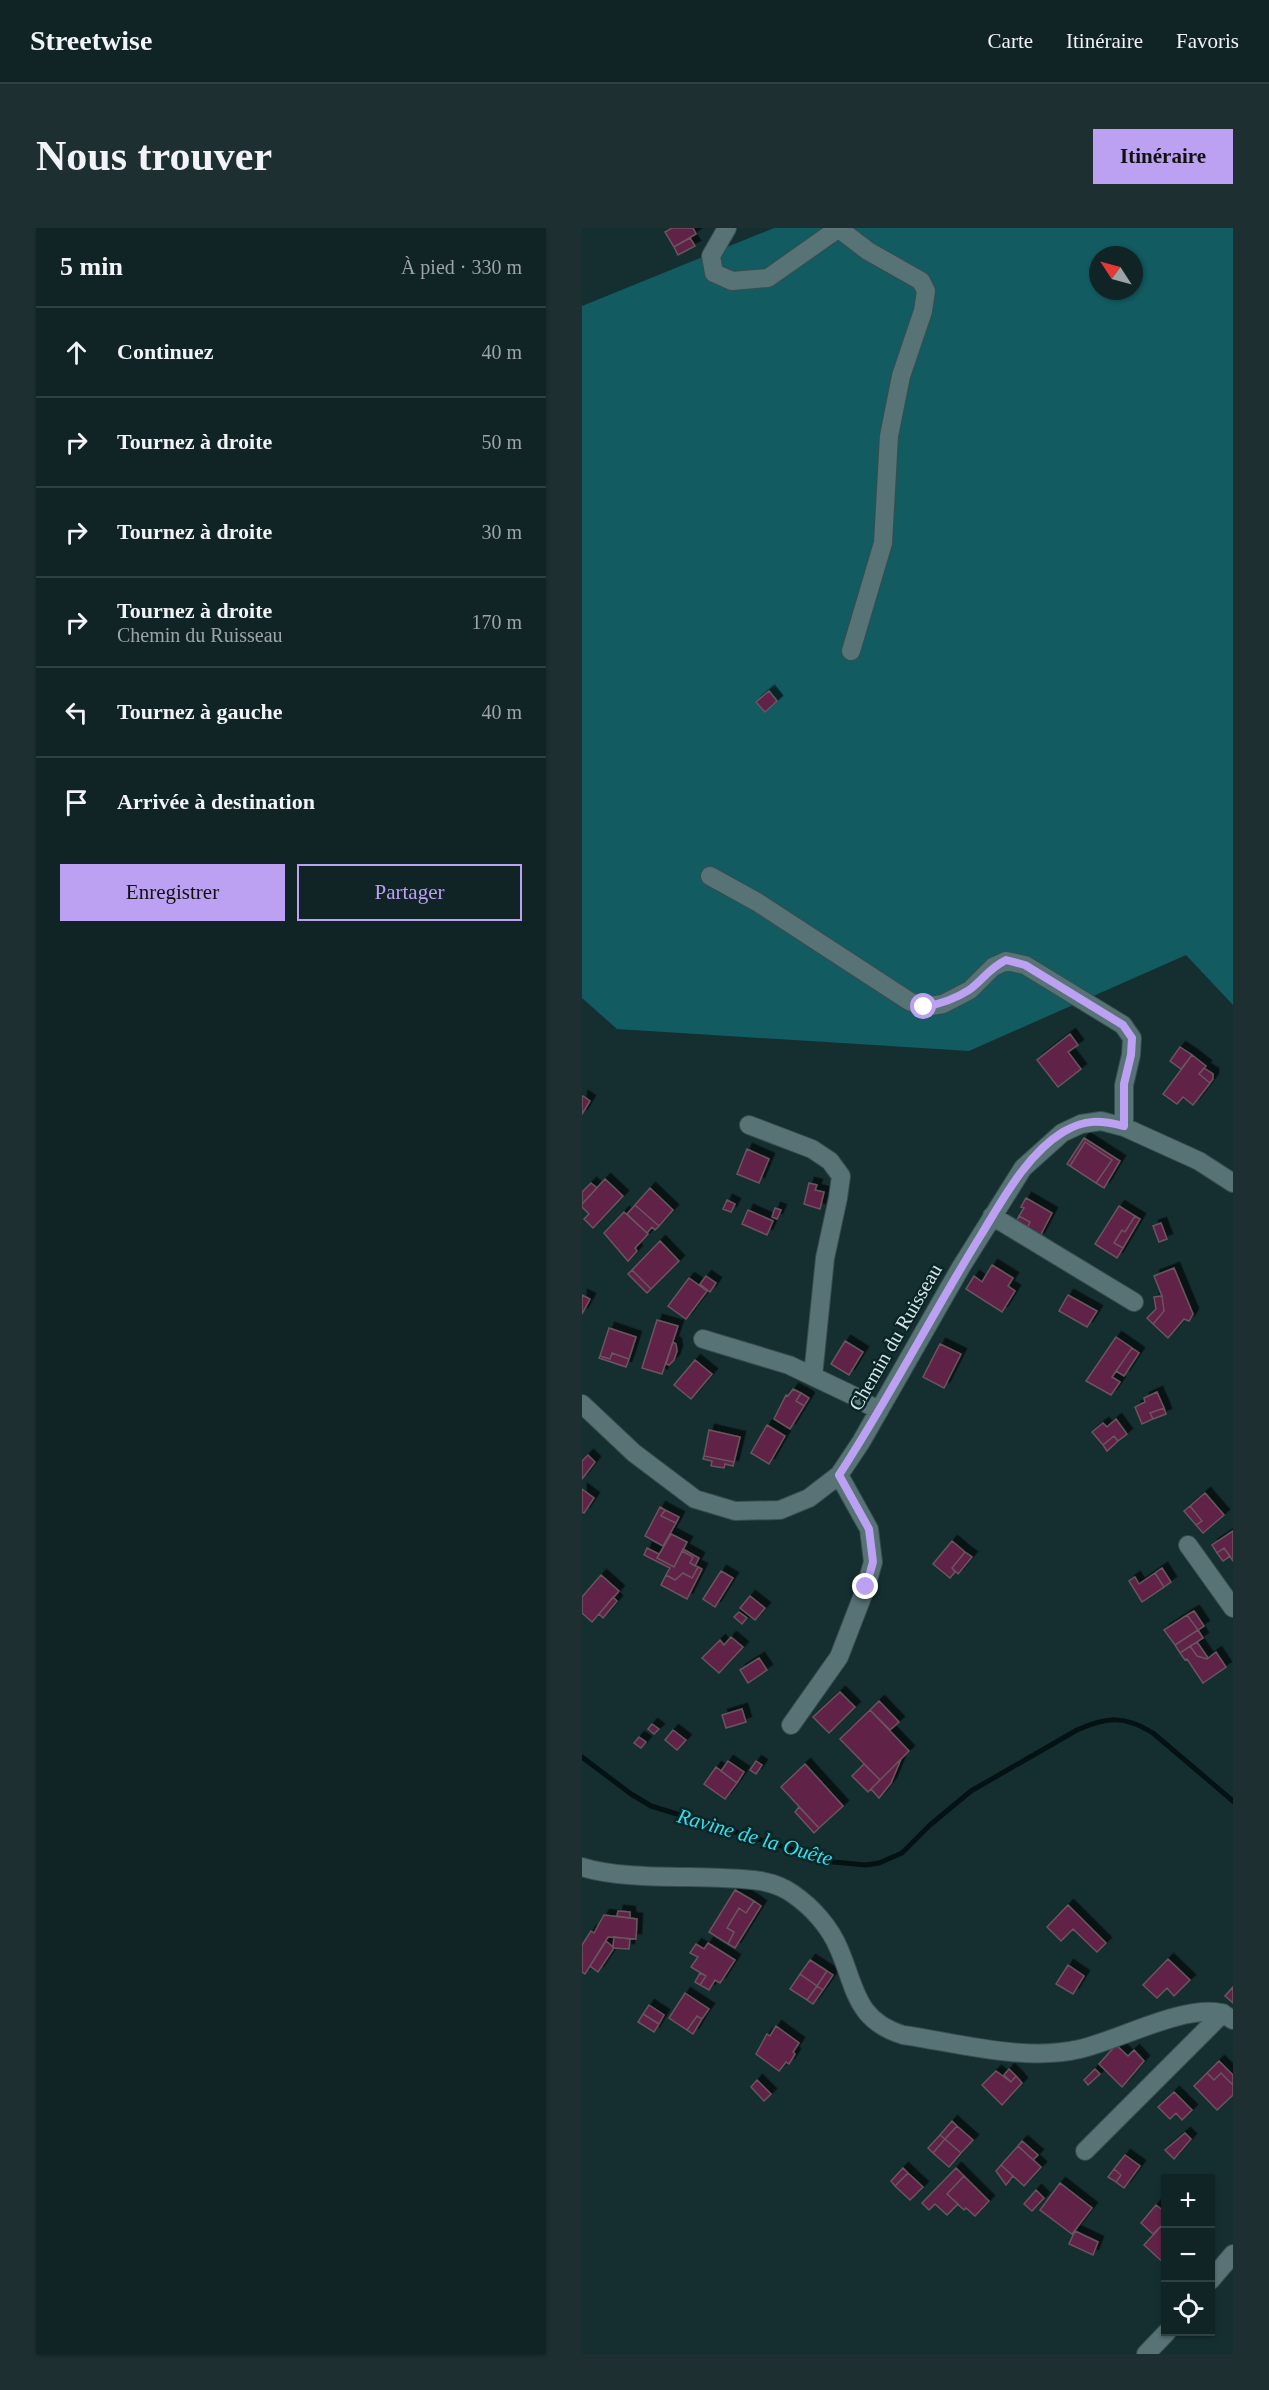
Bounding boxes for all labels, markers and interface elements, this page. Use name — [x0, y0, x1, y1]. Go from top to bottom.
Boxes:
text: Streetwise — [30, 25, 152, 56]
text: Carte — [988, 29, 1033, 53]
text: Itinéraire — [1066, 29, 1143, 53]
text: Favoris — [1176, 29, 1239, 53]
button: Itinéraire — [1093, 129, 1233, 184]
text: Nous trouver — [36, 133, 272, 179]
north arrow — [1089, 246, 1143, 300]
text: 5 min — [60, 252, 123, 281]
text: À pied · 330 m — [401, 256, 522, 278]
icon: ahead — [60, 336, 93, 369]
text: Continuez — [117, 339, 214, 364]
text: 40 m — [481, 341, 522, 363]
icon: right — [60, 426, 93, 459]
text: Tournez à droite — [117, 429, 272, 454]
text: 50 m — [481, 431, 522, 453]
icon: right — [60, 516, 93, 549]
text: Tournez à droite — [117, 519, 272, 544]
text: 30 m — [481, 521, 522, 543]
text: Tournez à droite — [117, 598, 272, 623]
icon: right — [60, 606, 93, 639]
text: 170 m — [471, 611, 522, 633]
text: Chemin du Ruisseau — [117, 624, 283, 646]
icon: left — [60, 696, 93, 729]
text: Tournez à gauche — [117, 699, 282, 724]
text: 40 m — [481, 701, 522, 723]
icon: arrive — [60, 786, 93, 819]
text: Arrivée à destination — [117, 789, 315, 814]
button: Enregistrer — [60, 864, 285, 921]
button: Partager — [297, 864, 522, 921]
route start — [910, 993, 936, 1019]
street label: Chemin du Ruisseau — [844, 1260, 946, 1414]
route end — [852, 1573, 878, 1599]
water label: Ravine de la Ouête — [674, 1803, 835, 1871]
map controls — [1161, 2174, 1215, 2336]
button: + — [1161, 2174, 1215, 2228]
button: − — [1161, 2228, 1215, 2282]
button: locate — [1161, 2282, 1215, 2336]

